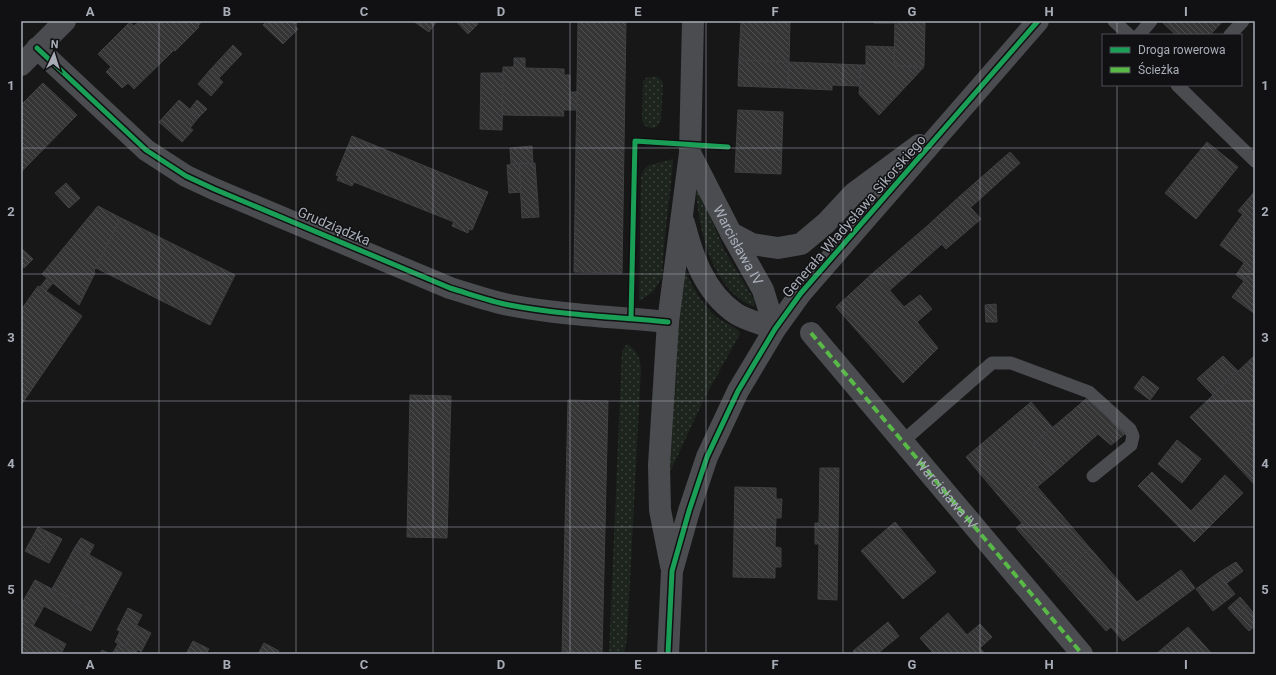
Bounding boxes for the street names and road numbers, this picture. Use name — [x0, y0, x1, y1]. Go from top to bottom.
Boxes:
street label: Generała Władysława Sikorskiego — [779, 131, 929, 301]
street label: Warcisława IV — [710, 203, 767, 288]
street label: Grudziądzka — [295, 204, 373, 248]
street label: Warcisława IV — [912, 455, 981, 532]

